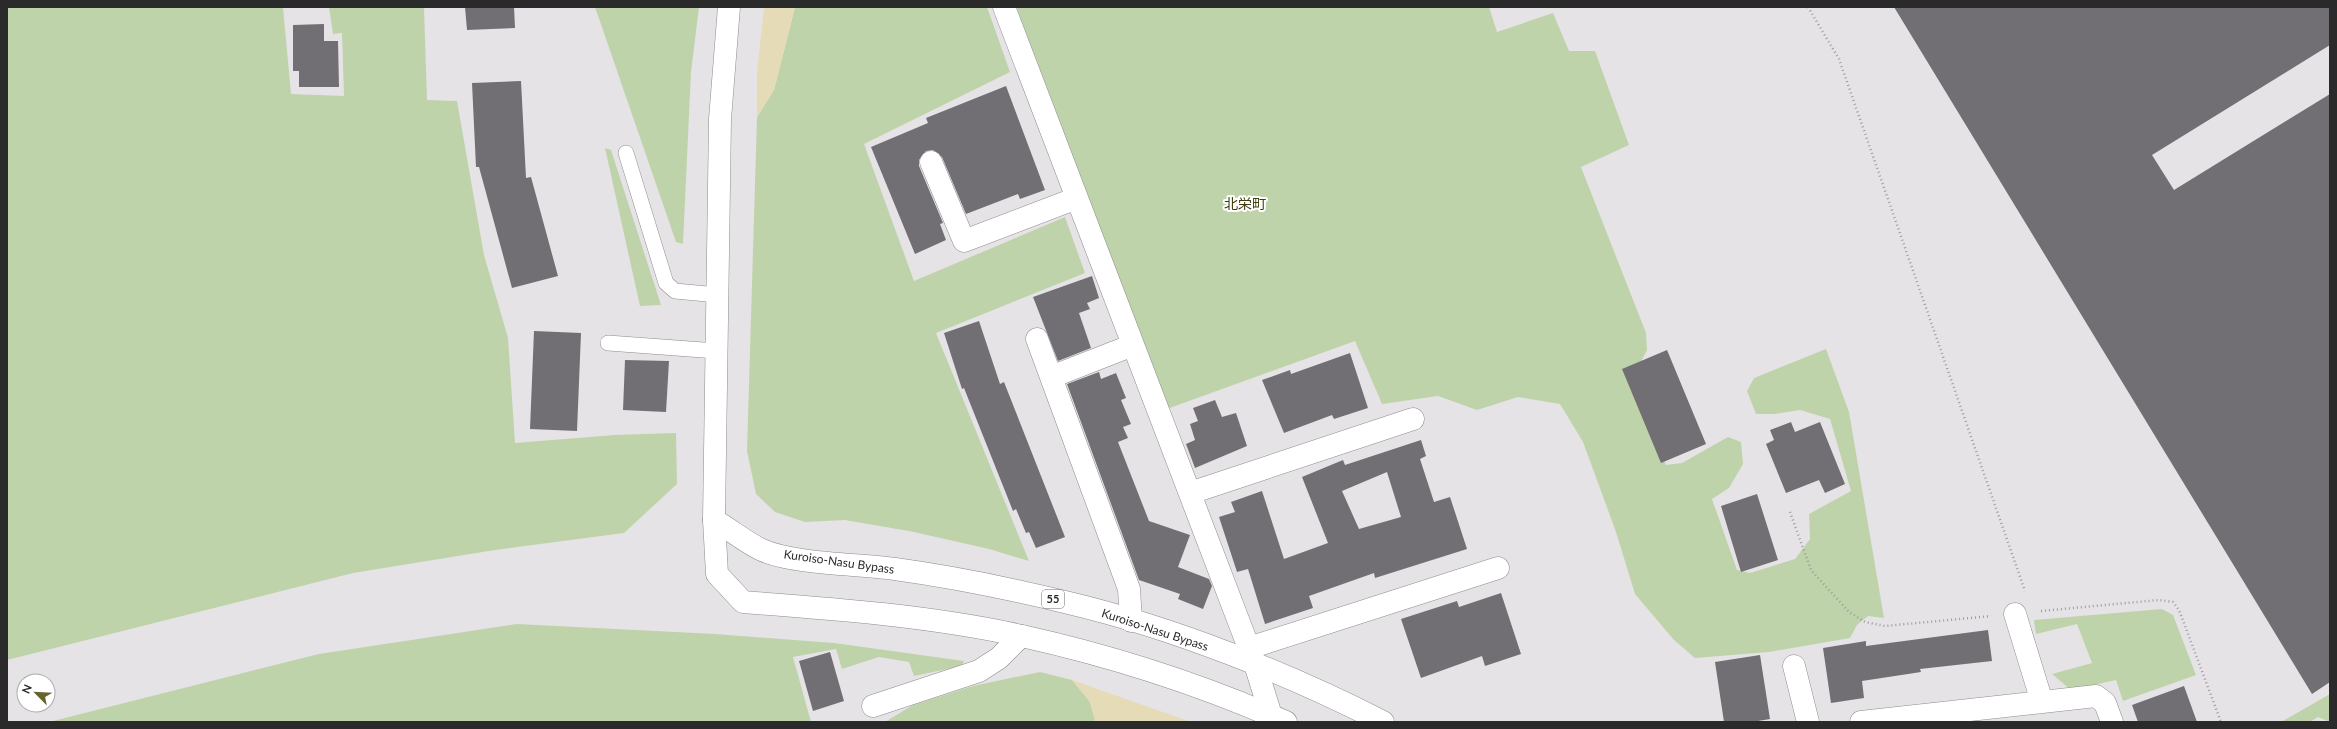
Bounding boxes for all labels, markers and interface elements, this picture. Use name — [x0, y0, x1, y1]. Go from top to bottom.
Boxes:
district label: 北栄町 — [1224, 195, 1266, 212]
street label: Kuroiso-Nasu Bypass — [783, 546, 895, 577]
road number: 55 — [1042, 590, 1064, 608]
street label: Kuroiso-Nasu Bypass — [1100, 605, 1210, 654]
north arrow — [16, 673, 56, 713]
text: N — [19, 682, 34, 695]

